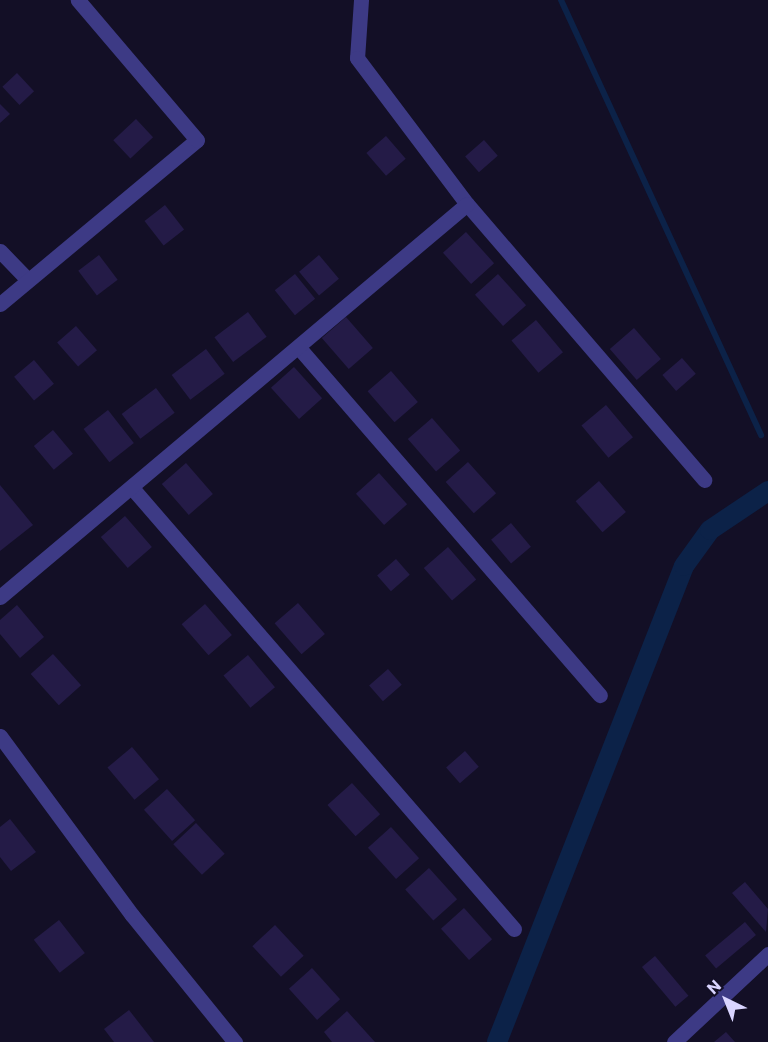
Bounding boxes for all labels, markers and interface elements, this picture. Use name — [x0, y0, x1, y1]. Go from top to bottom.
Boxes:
north arrow — [696, 970, 756, 1030]
text: N — [703, 975, 724, 998]

